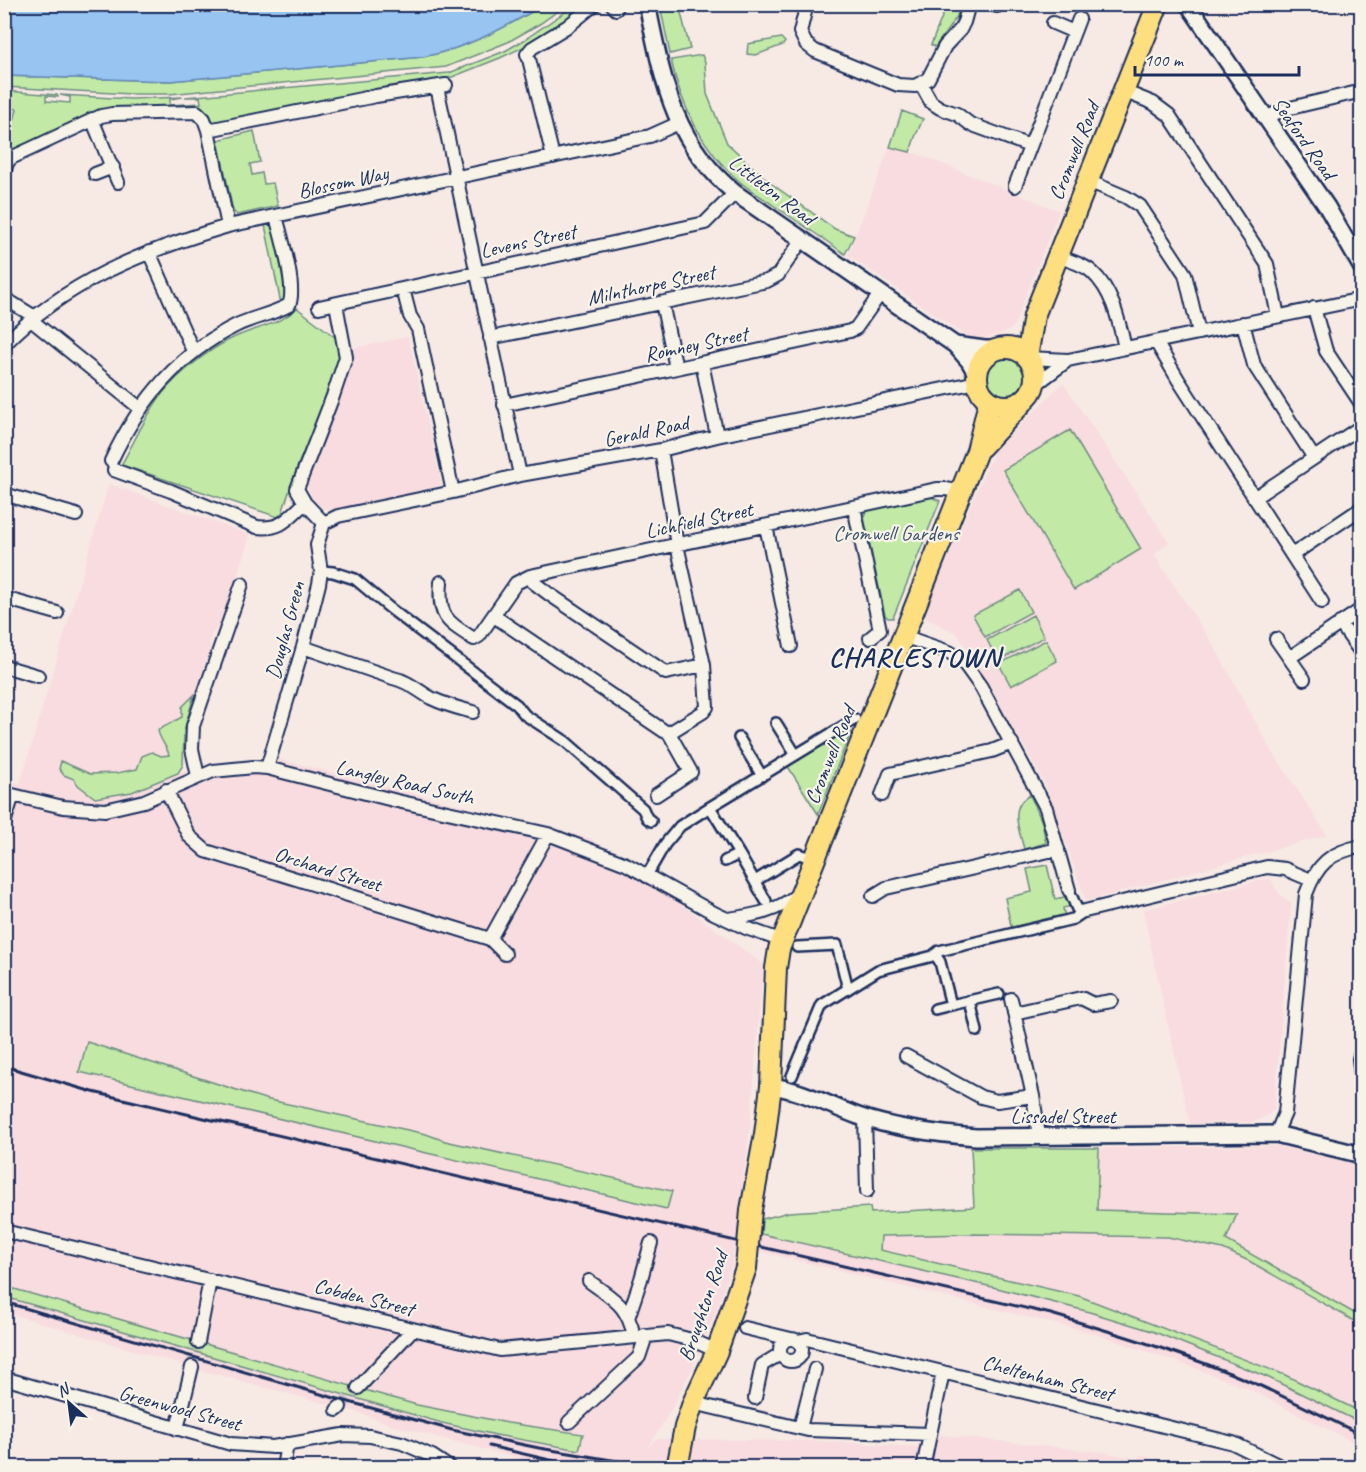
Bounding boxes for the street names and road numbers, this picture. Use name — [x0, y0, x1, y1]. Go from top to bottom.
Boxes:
street label: Seaford Road — [1266, 92, 1344, 187]
street label: Cromwell Road — [1043, 96, 1106, 204]
street label: Littleton Road — [724, 149, 823, 233]
street label: Blossom Way — [296, 159, 392, 204]
street label: Levens Street — [478, 218, 581, 264]
street label: Milnthorpe Street — [585, 258, 720, 311]
street label: Romney Street — [642, 320, 753, 368]
street label: Gerald Road — [601, 409, 694, 453]
street label: Lichfield Street — [643, 496, 757, 544]
street label: Douglas Green — [259, 578, 311, 682]
street label: Cromwell Road — [799, 700, 862, 808]
street label: Langley Road South — [334, 754, 478, 811]
street label: Orchard Street — [271, 840, 386, 898]
street label: Lissadel Street — [1011, 1103, 1117, 1129]
street label: Broughton Road — [672, 1245, 735, 1364]
street label: Cobden Street — [311, 1272, 419, 1323]
street label: Cheltenham Street — [980, 1349, 1119, 1408]
street label: Greenwood Street — [116, 1379, 246, 1437]

